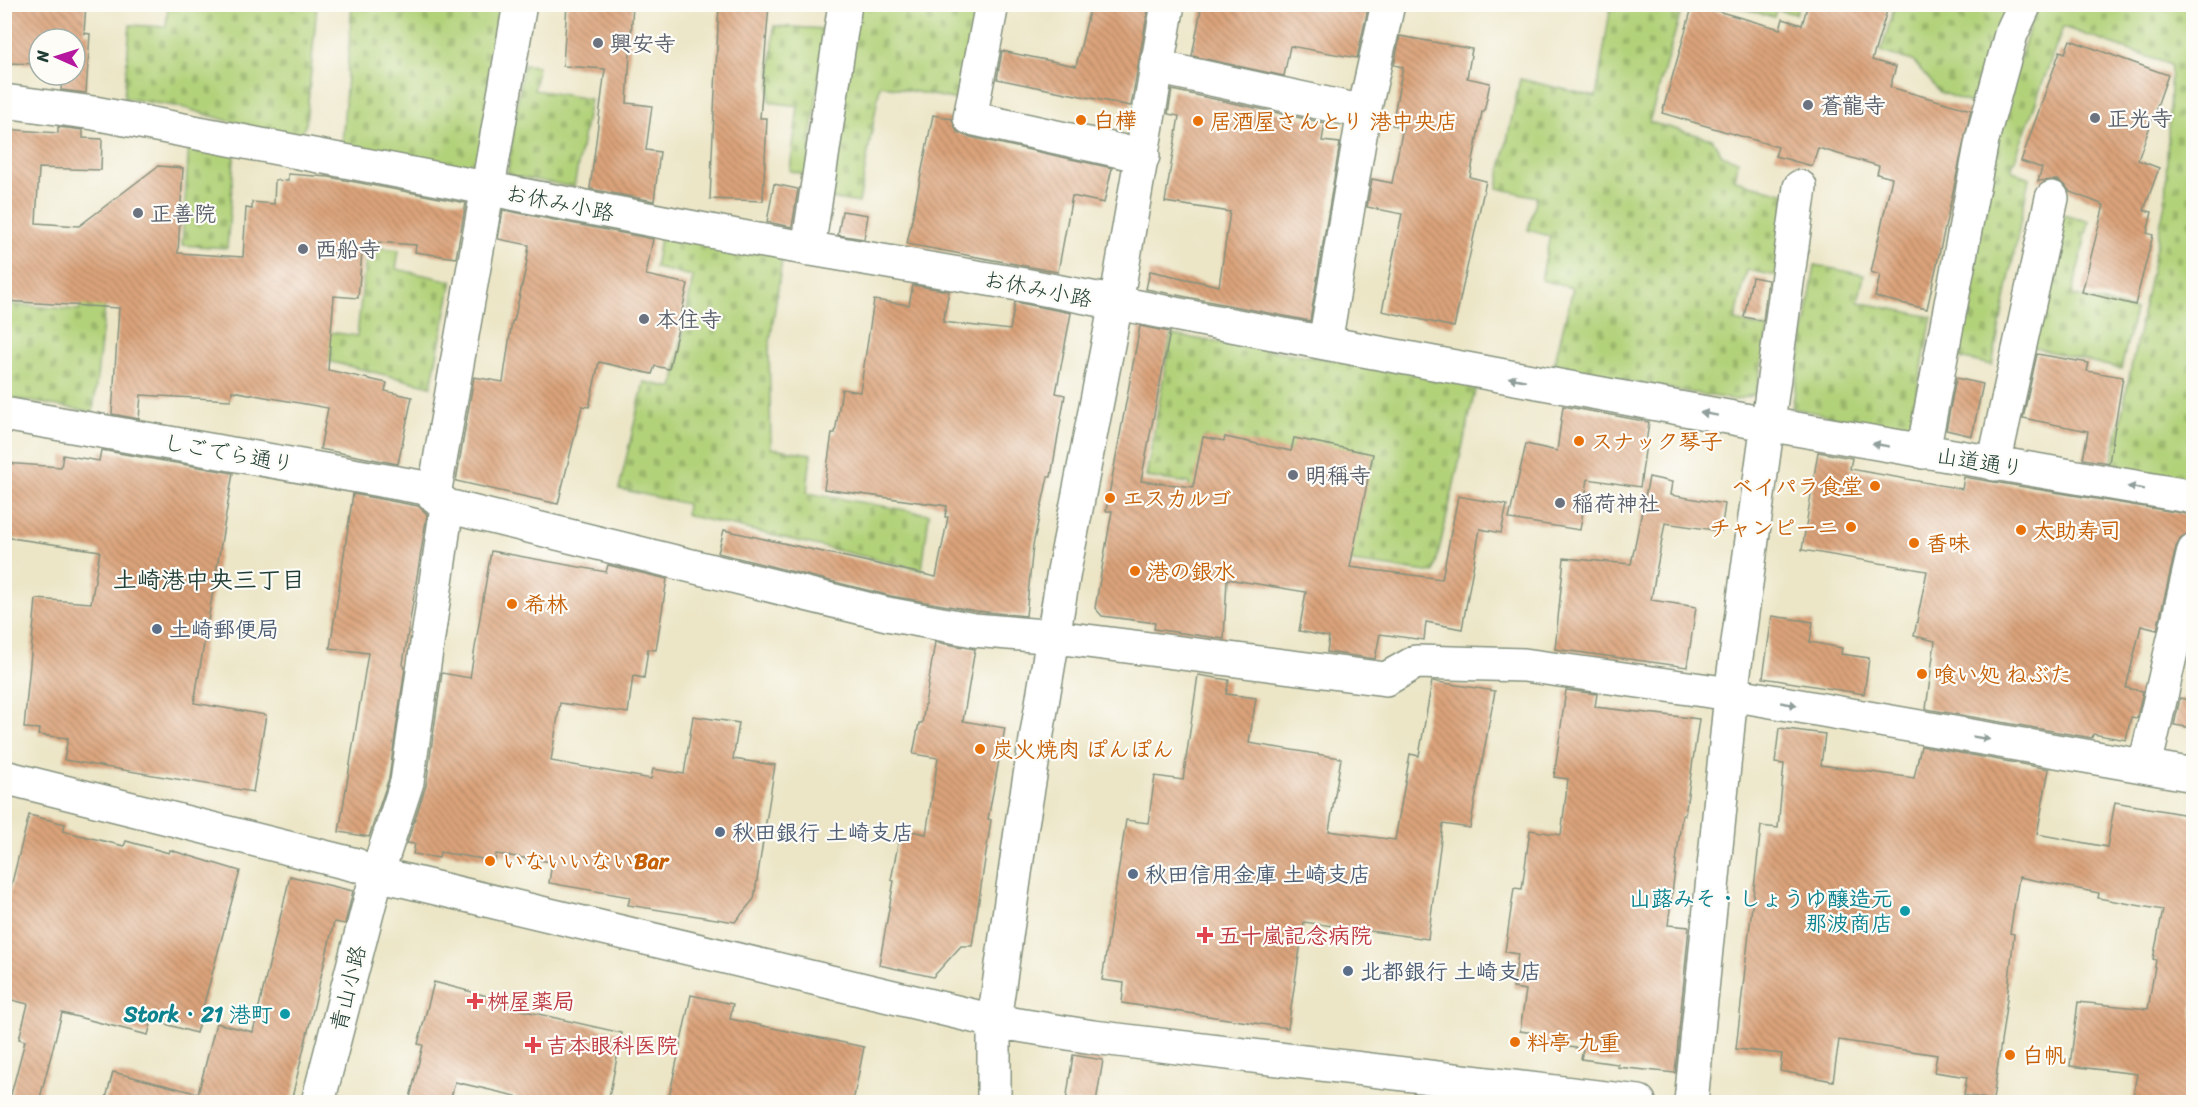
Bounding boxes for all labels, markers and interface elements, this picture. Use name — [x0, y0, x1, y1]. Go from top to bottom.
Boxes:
place label: 興安寺 — [610, 24, 676, 63]
north arrow — [27, 27, 87, 87]
marker: 興安寺 — [591, 36, 605, 50]
text: N — [28, 49, 57, 64]
place label: 蒼龍寺 — [1820, 86, 1886, 125]
marker: 蒼龍寺 — [1801, 98, 1815, 112]
place label: 正光寺 — [2107, 99, 2173, 138]
place label: 白樺 — [1093, 101, 1137, 140]
place label: 居酒屋さんとり 港中央店 — [1210, 102, 1458, 141]
marker: 正光寺 — [2088, 111, 2102, 125]
marker: 白樺 — [1074, 113, 1088, 127]
marker: 居酒屋さんとり 港中央店 — [1191, 114, 1205, 128]
street label: お休み小路 — [502, 173, 618, 233]
place label: 正善院 — [150, 194, 216, 233]
marker: 正善院 — [131, 206, 145, 220]
place label: 西船寺 — [315, 230, 381, 269]
marker: 西船寺 — [296, 242, 310, 256]
street label: お休み小路 — [980, 259, 1096, 319]
place label: 本住寺 — [656, 300, 722, 339]
marker: 本住寺 — [637, 312, 651, 326]
one-way arrow — [1507, 374, 1526, 383]
one-way arrow — [1699, 409, 1718, 418]
street label: しごでら通り — [161, 422, 297, 484]
place label: スナック琴子 — [1591, 422, 1723, 461]
marker: スナック琴子 — [1572, 434, 1586, 448]
street label: 山道通り — [1933, 436, 2027, 488]
one-way arrow — [1872, 440, 1891, 449]
place label: 明稱寺 — [1305, 456, 1371, 495]
place label: ベイパラ食堂 — [1731, 467, 1863, 506]
marker: 明稱寺 — [1286, 468, 1300, 482]
place label: エスカルゴ — [1122, 479, 1232, 518]
marker: ベイパラ食堂 — [1868, 479, 1882, 493]
one-way arrow — [2126, 483, 2145, 492]
place label: 稲荷神社 — [1572, 484, 1660, 523]
marker: エスカルゴ — [1103, 491, 1117, 505]
marker: 稲荷神社 — [1553, 496, 1567, 510]
place label: チャンピーニ — [1709, 508, 1839, 547]
place label: 太助寿司 — [2033, 511, 2121, 550]
marker: チャンピーニ — [1844, 520, 1858, 534]
marker: 太助寿司 — [2014, 523, 2028, 537]
place label: 香味 — [1926, 524, 1970, 563]
marker: 香味 — [1907, 536, 1921, 550]
place label: 港の銀水 — [1147, 552, 1235, 591]
district label: 土崎港中央三丁目 — [113, 559, 305, 601]
marker: 港の銀水 — [1128, 564, 1142, 578]
place label: 希林 — [524, 585, 568, 624]
marker: 希林 — [505, 597, 519, 611]
place label: 土崎郵便局 — [169, 610, 279, 649]
marker: 土崎郵便局 — [150, 622, 164, 636]
place label: 喰い処 ねぶた — [1934, 655, 2072, 694]
marker: 喰い処 ねぶた — [1915, 667, 1929, 681]
one-way arrow — [1780, 700, 1799, 709]
place label: 炭火焼肉 ぽんぽん — [992, 730, 1174, 769]
one-way arrow — [1972, 733, 1991, 742]
marker: 炭火焼肉 ぽんぽん — [973, 742, 987, 756]
place label: 秋田銀行 土崎支店 — [732, 813, 914, 852]
marker: 秋田銀行 土崎支店 — [713, 825, 727, 839]
place label: いないいないBar — [502, 842, 670, 881]
marker: いないいないBar — [483, 854, 497, 868]
place label: 秋田信用金庫 土崎支店 — [1145, 855, 1371, 894]
marker: 秋田信用金庫 土崎支店 — [1126, 867, 1140, 881]
place label: 山蕗みそ・しょうゆ醸造元 那波商店 — [1629, 879, 1893, 943]
marker: 山蕗みそ・しょうゆ醸造元 那波商店 — [1898, 904, 1912, 918]
place label: 五十嵐記念病院 — [1218, 916, 1372, 955]
marker: 五十嵐記念病院 — [1196, 926, 1214, 944]
street label: 青山小路 — [318, 941, 378, 1035]
place label: 北都銀行 土崎支店 — [1360, 952, 1542, 991]
marker: 北都銀行 土崎支店 — [1341, 964, 1355, 978]
place label: 桝屋薬局 — [487, 982, 575, 1021]
marker: 桝屋薬局 — [468, 994, 482, 1008]
place label: Stork・21 港町 — [123, 995, 273, 1034]
marker: Stork・21 港町 — [278, 1007, 292, 1021]
place label: 料亭 九重 — [1527, 1023, 1621, 1062]
place label: 吉本眼科医院 — [546, 1026, 678, 1065]
marker: 料亭 九重 — [1508, 1035, 1522, 1049]
marker: 吉本眼科医院 — [524, 1036, 542, 1054]
place label: 白帆 — [2022, 1036, 2066, 1075]
marker: 白帆 — [2003, 1048, 2017, 1062]

